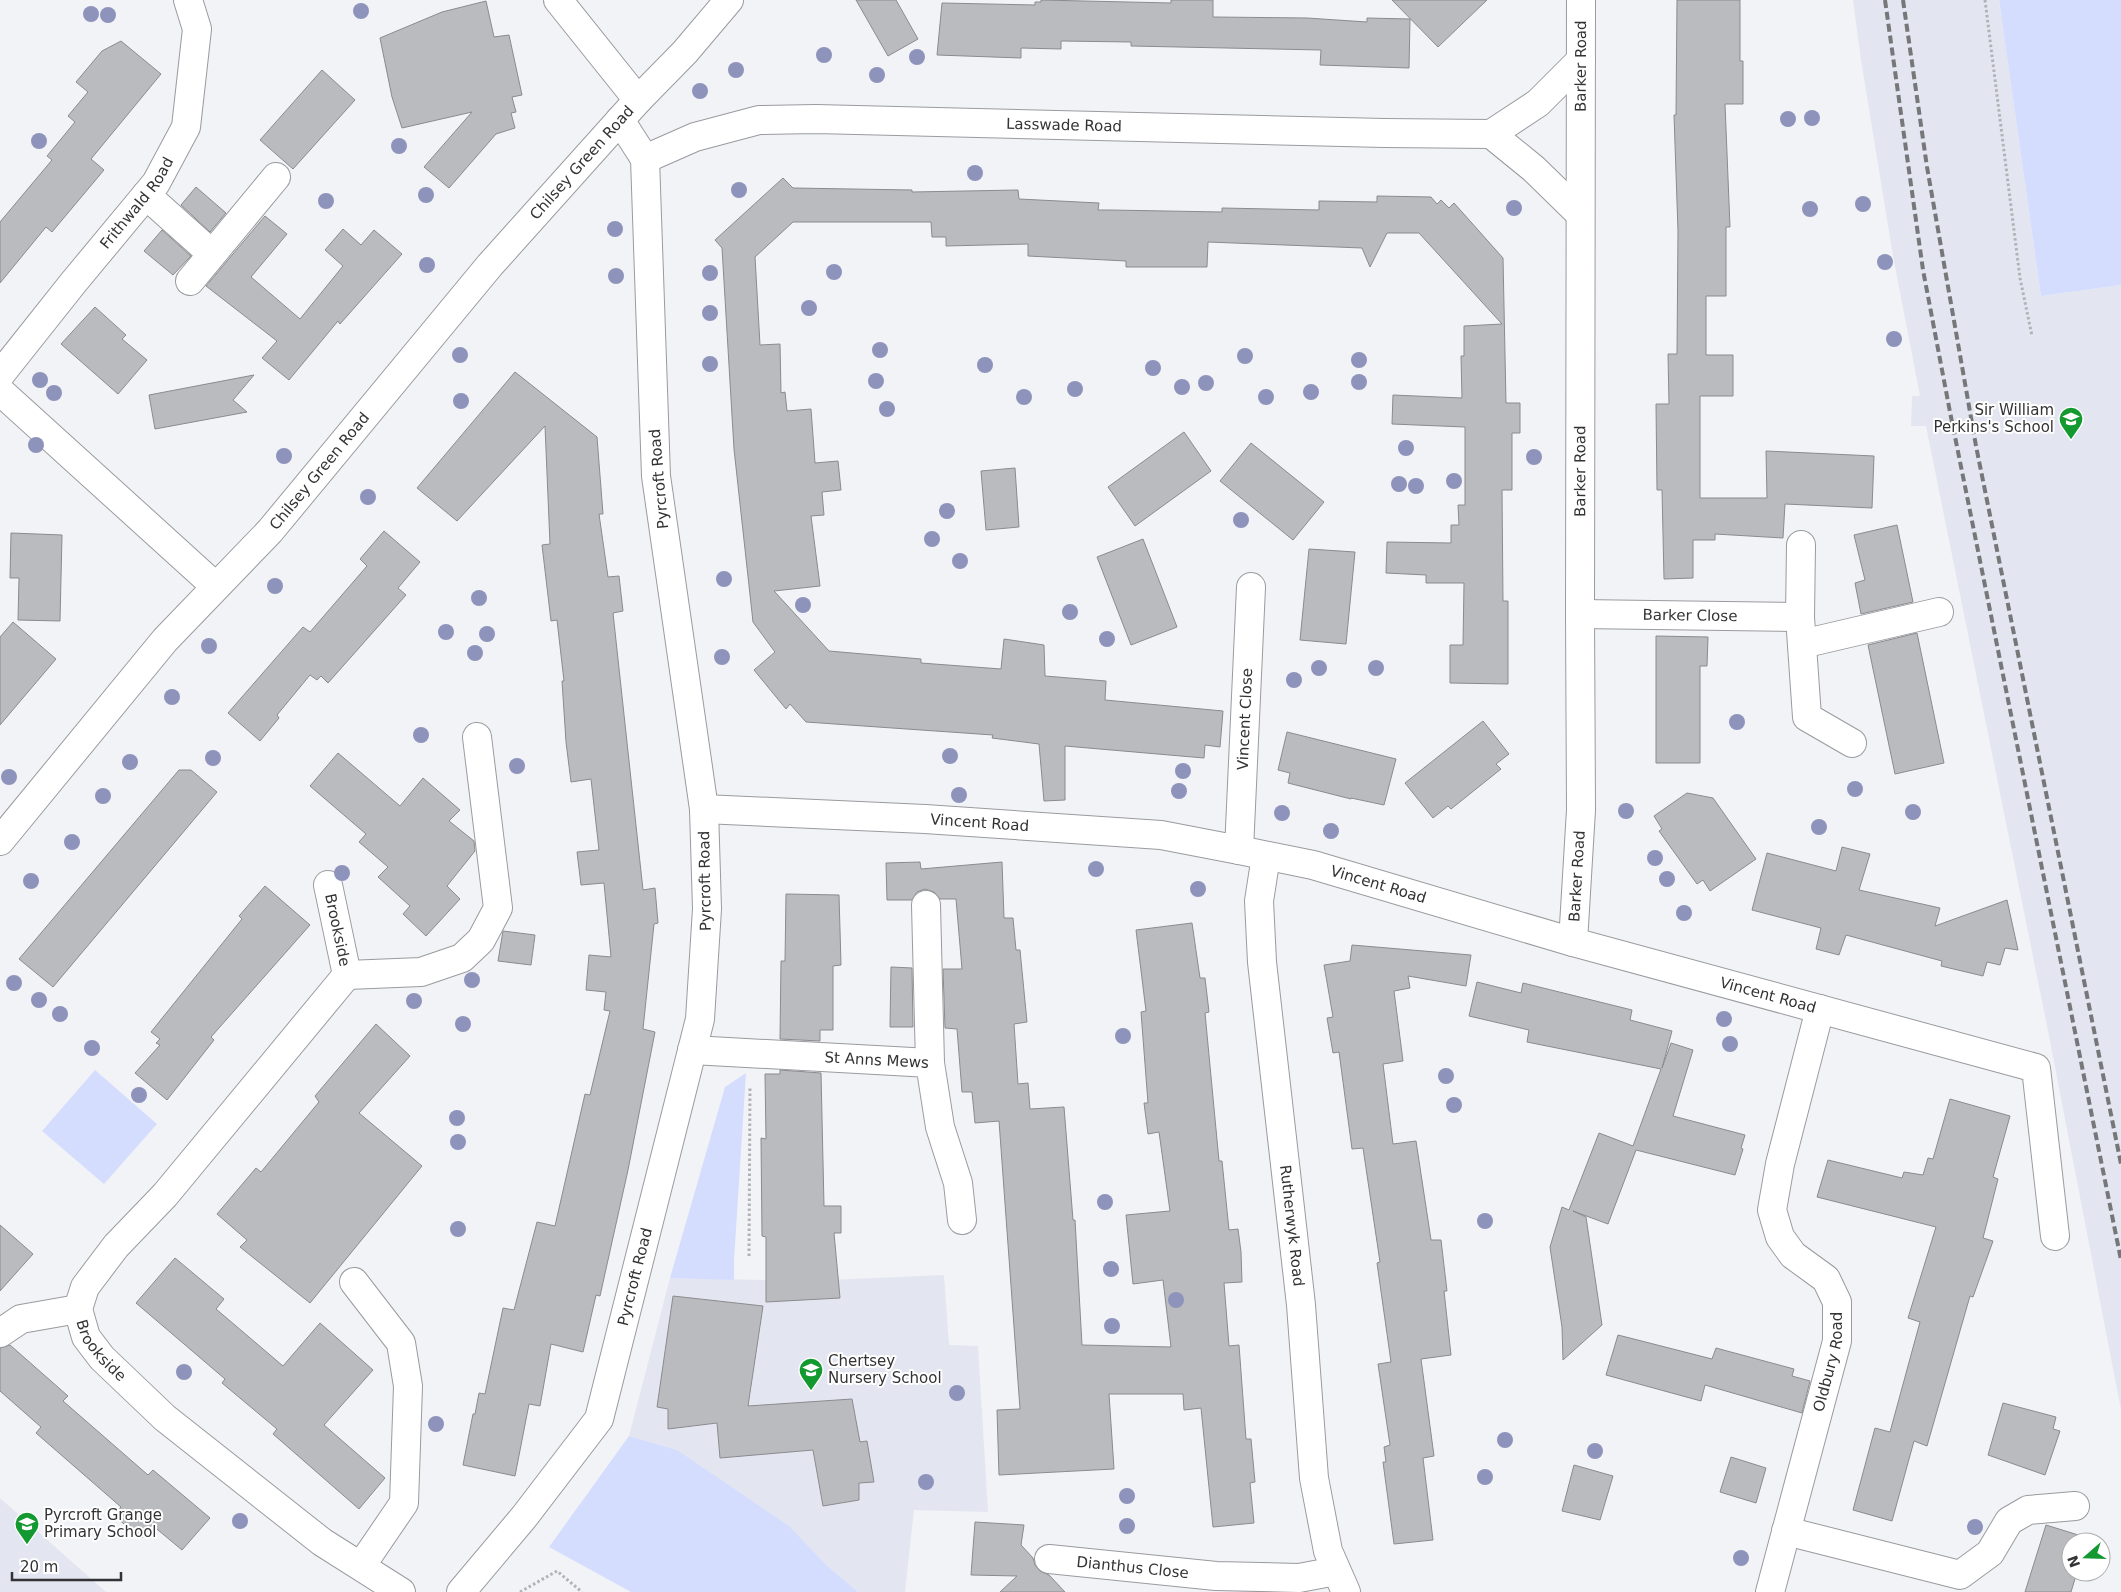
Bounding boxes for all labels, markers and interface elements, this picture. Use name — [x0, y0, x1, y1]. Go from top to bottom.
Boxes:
street label: Barker Road — [1572, 20, 1590, 112]
street label: Chilsey Green Road — [526, 102, 638, 223]
street label: Lasswade Road — [1006, 115, 1122, 136]
street label: Frithwald Road — [96, 154, 177, 253]
place label: Sir William Perkins's School — [1933, 401, 2054, 436]
school or university icon: Sir William Perkins's School — [2058, 406, 2084, 440]
street label: Chilsey Green Road — [266, 409, 373, 534]
street label: Barker Road — [1571, 425, 1589, 517]
street label: Pyrcroft Road — [646, 428, 672, 530]
street label: Barker Close — [1642, 606, 1738, 625]
street label: Vincent Close — [1234, 668, 1256, 771]
street label: Vincent Road — [930, 810, 1030, 835]
street label: Barker Road — [1565, 830, 1589, 922]
street label: Pyrcroft Road — [695, 831, 715, 931]
street label: Vincent Road — [1328, 862, 1428, 907]
street label: Brookside — [321, 892, 354, 968]
street label: Vincent Road — [1718, 973, 1818, 1017]
street label: St Anns Mews — [824, 1048, 930, 1072]
street label: Rutherwyk Road — [1276, 1164, 1308, 1288]
street label: Pyrcroft Road — [614, 1226, 656, 1328]
street label: Oldbury Road — [1810, 1312, 1846, 1414]
street label: Brookside — [72, 1317, 130, 1385]
place label: Chertsey Nursery School — [828, 1352, 942, 1387]
school or university icon: Chertsey Nursery School — [798, 1357, 824, 1391]
place label: Pyrcroft Grange Primary School — [44, 1506, 162, 1541]
school or university icon: Pyrcroft Grange Primary School — [14, 1511, 40, 1545]
north arrow — [2061, 1532, 2111, 1582]
scale bar — [12, 1550, 121, 1582]
street label: Dianthus Close — [1076, 1553, 1190, 1582]
text: N — [2064, 1553, 2083, 1570]
text: 20 m — [20, 1558, 58, 1576]

